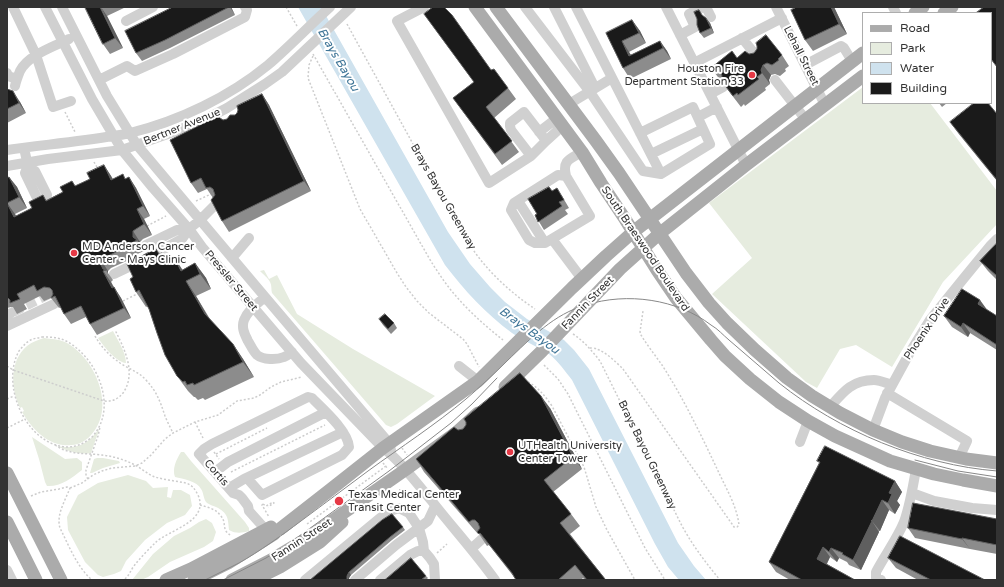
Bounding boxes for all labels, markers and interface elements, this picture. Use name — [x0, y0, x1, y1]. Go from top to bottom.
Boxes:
legend — [862, 12, 992, 104]
text: Road — [900, 21, 930, 35]
street label: Lehall Street — [780, 24, 822, 88]
water label: Brays Bayou — [314, 26, 362, 94]
text: Park — [900, 41, 926, 55]
text: Water — [900, 61, 934, 75]
place label: Houston Fire Department Station 33 — [624, 62, 744, 88]
marker: Houston Fire Department Station 33 — [747, 70, 757, 80]
text: Building — [900, 81, 947, 95]
street label: Bertner Avenue — [142, 106, 222, 148]
street label: Brays Bayou Greenway — [407, 142, 479, 252]
street label: South Braeswood Boulevard — [598, 184, 692, 314]
place label: MD Anderson Cancer Center - Mays Clinic — [82, 240, 194, 266]
marker: MD Anderson Cancer Center - Mays Clinic — [69, 248, 79, 258]
street label: Pressler Street — [202, 248, 260, 314]
street label: Fannin Street — [559, 274, 617, 332]
street label: Phoenix Drive — [901, 295, 953, 363]
water label: Brays Bayou — [496, 304, 562, 358]
street label: Brays Bayou Greenway — [615, 398, 679, 512]
place label: UTHealth University Center Tower — [518, 439, 622, 465]
marker: UTHealth University Center Tower — [505, 447, 515, 457]
street label: Cortis — [201, 457, 231, 489]
place label: Texas Medical Center Transit Center — [348, 488, 459, 514]
marker: Texas Medical Center Transit Center — [333, 495, 345, 507]
street label: Fannin Street — [269, 516, 335, 564]

